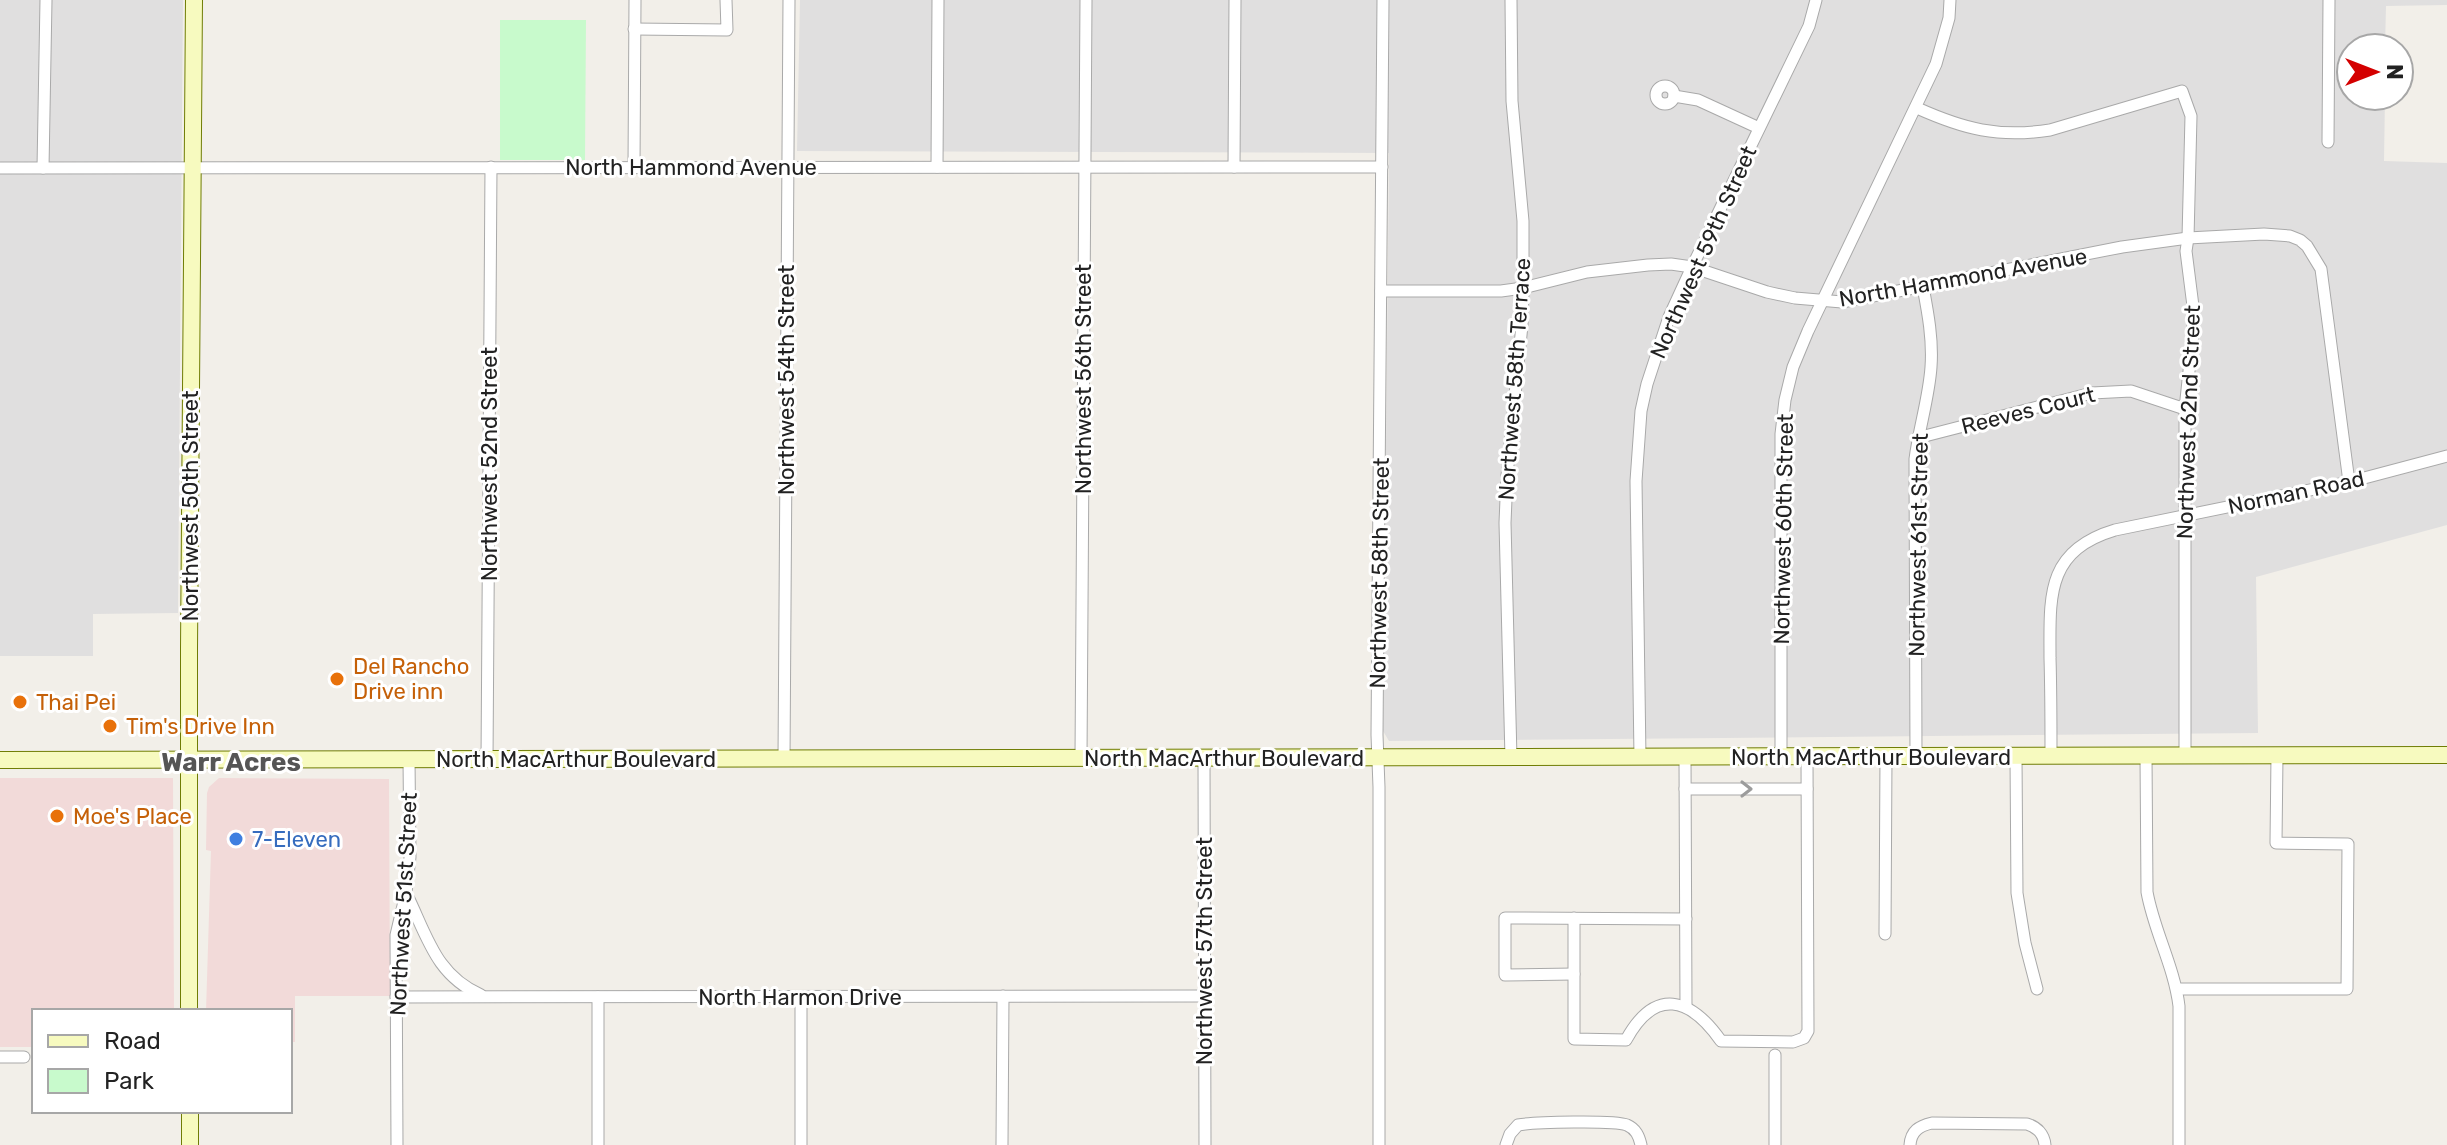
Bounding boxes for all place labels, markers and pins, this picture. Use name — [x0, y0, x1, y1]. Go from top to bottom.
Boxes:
place label: Del Rancho Drive inn — [353, 653, 469, 705]
marker: Del Rancho Drive inn — [328, 670, 346, 688]
place label: Thai Pei — [36, 689, 116, 716]
marker: Thai Pei — [11, 693, 29, 711]
place label: Tim's Drive Inn — [126, 713, 275, 740]
marker: Tim's Drive Inn — [101, 717, 119, 735]
place label: Moe's Place — [73, 803, 192, 830]
marker: Moe's Place — [48, 807, 66, 825]
place label: 7-Eleven — [252, 826, 341, 853]
marker: 7-Eleven — [227, 830, 245, 848]

